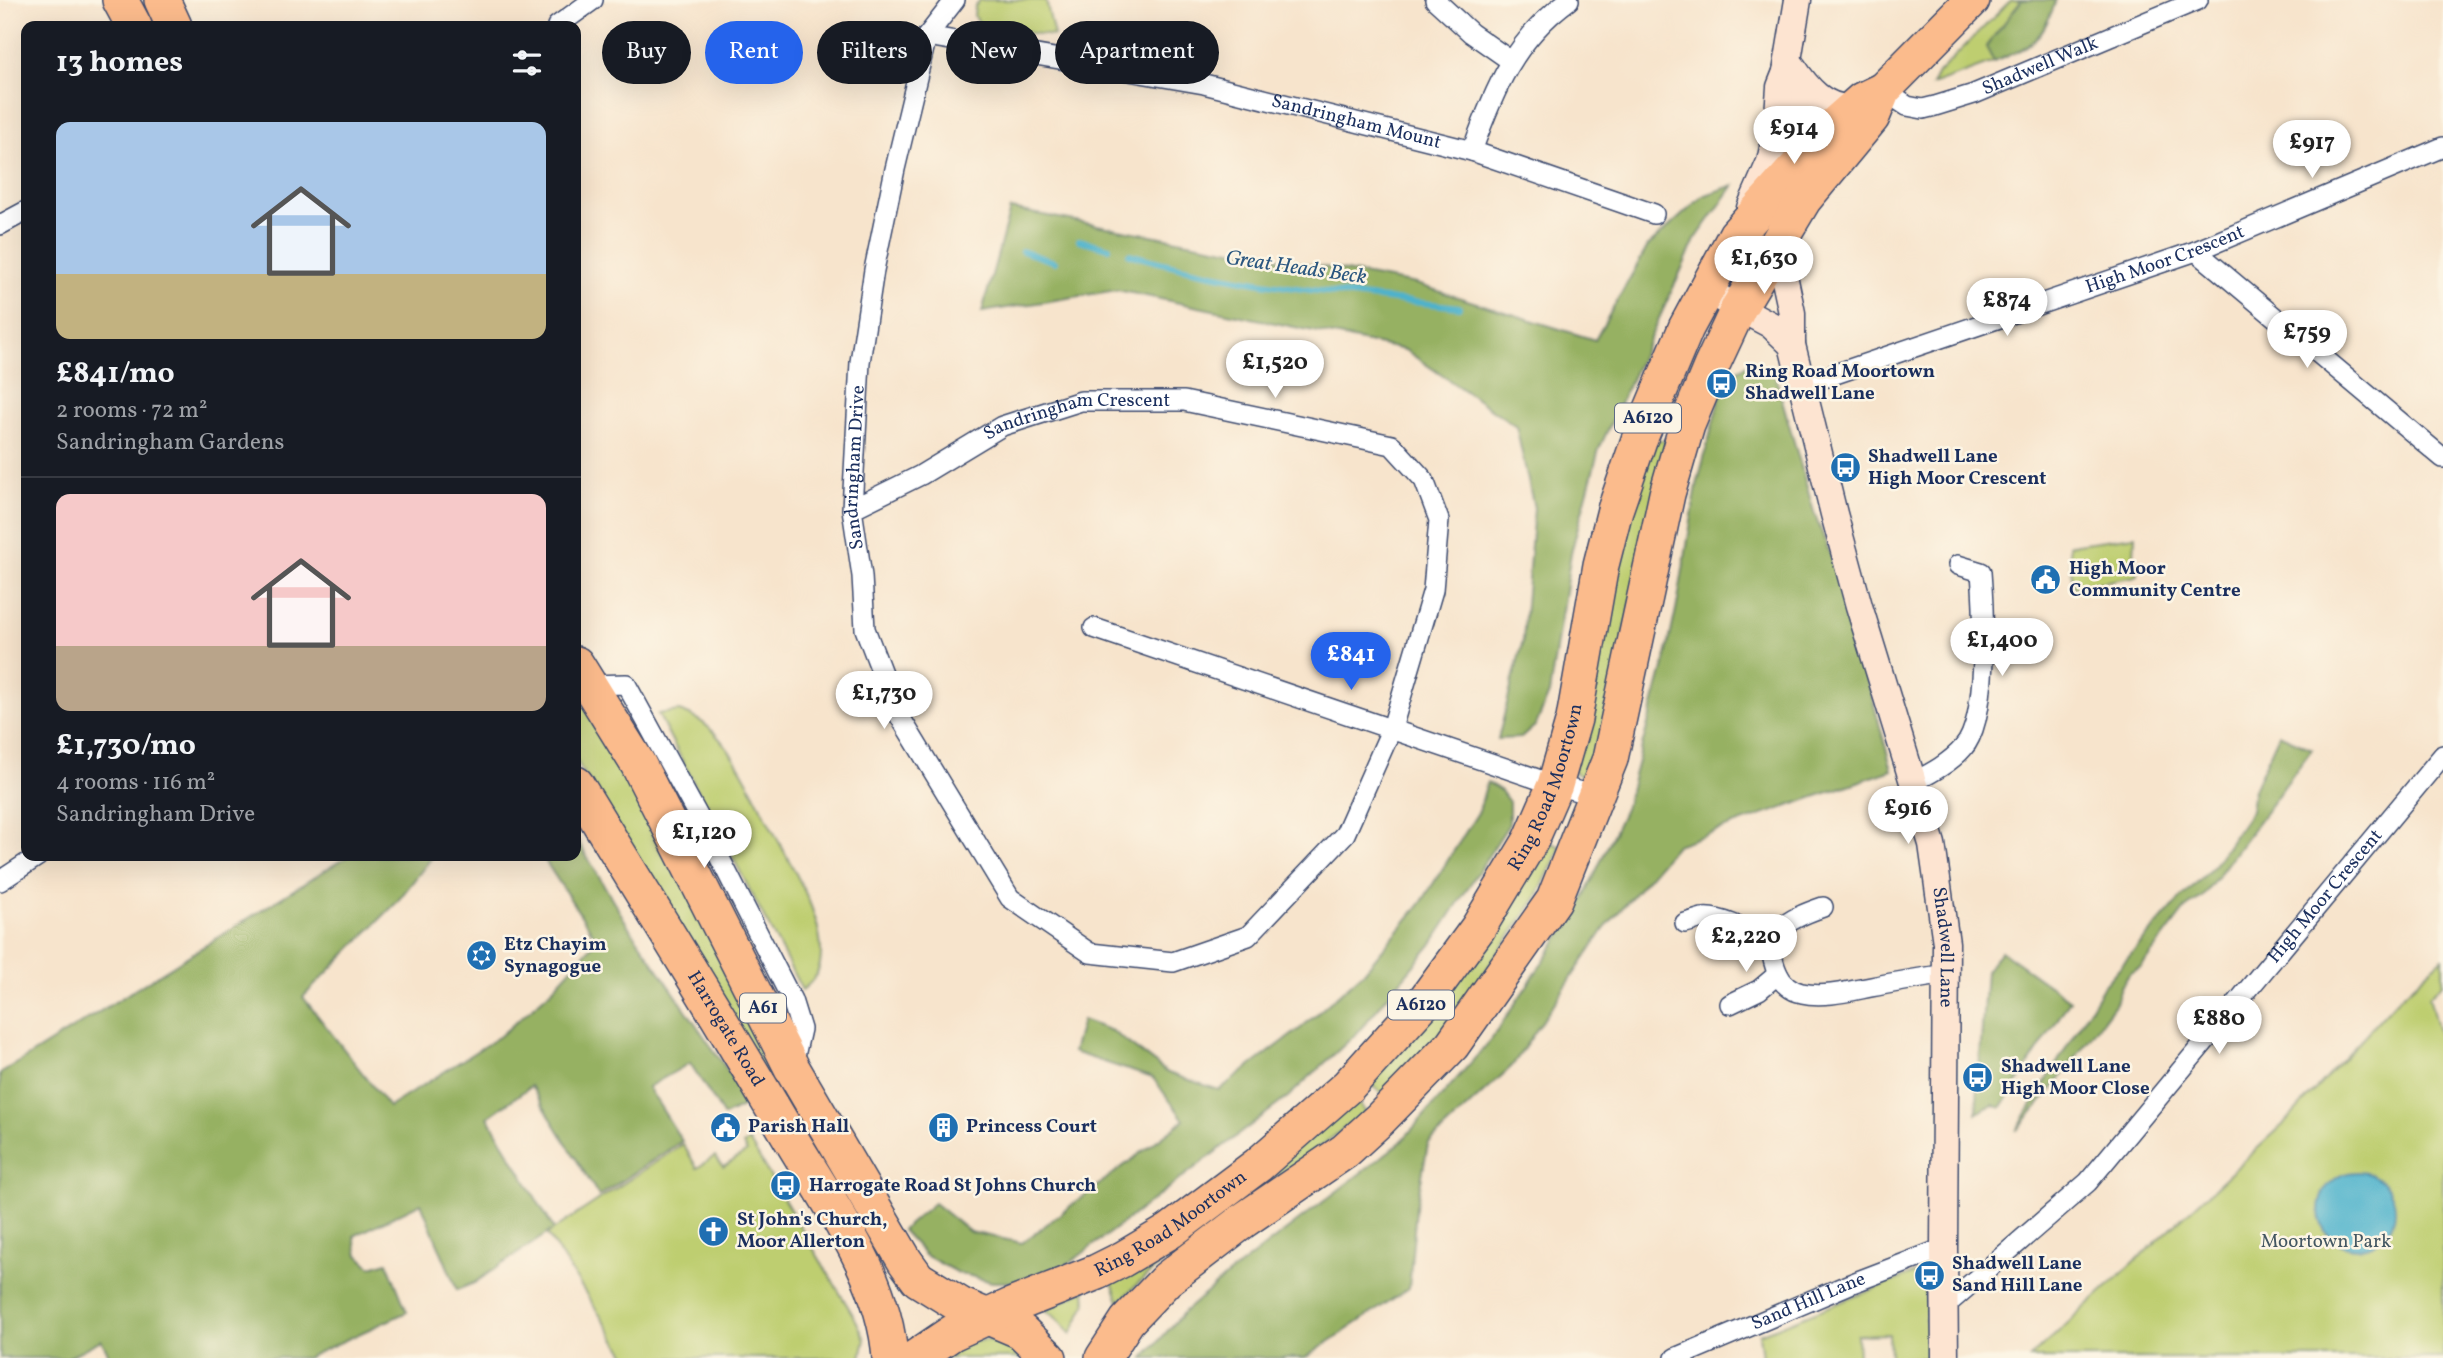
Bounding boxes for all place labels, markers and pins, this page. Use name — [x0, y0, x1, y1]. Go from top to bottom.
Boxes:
pin: £914 — [1753, 106, 1835, 166]
pin: £917 — [2271, 120, 2353, 180]
pin: £1,630 — [1707, 236, 1821, 296]
pin: £874 — [1966, 278, 2048, 338]
pin: £759 — [2266, 310, 2348, 370]
pin: £1,520 — [1218, 340, 1332, 400]
place label: Ring Road Moortown Shadwell Lane — [1745, 359, 1935, 407]
bus stop icon: Ring Road Moortown Shadwell Lane — [1705, 366, 1739, 400]
place label: Shadwell Lane High Moor Crescent — [1868, 444, 2046, 492]
bus stop icon: Shadwell Lane High Moor Crescent — [1828, 451, 1862, 485]
place label: High Moor Community Centre — [2069, 556, 2241, 604]
public building icon: High Moor Community Centre — [2029, 563, 2063, 597]
pin: £1,400 — [1945, 618, 2059, 678]
pin: £841 — [1310, 632, 1392, 692]
pin: £1,730 — [827, 672, 941, 731]
pin: £916 — [1867, 786, 1949, 846]
pin: £1,120 — [647, 810, 761, 870]
pin: £2,220 — [1689, 914, 1803, 974]
place label: Etz Chayim Synagogue — [504, 932, 607, 980]
synagogue icon: Etz Chayim Synagogue — [464, 939, 498, 973]
pin: £880 — [2178, 996, 2260, 1056]
place label: Shadwell Lane High Moor Close — [2001, 1054, 2150, 1102]
bus stop icon: Shadwell Lane High Moor Close — [1961, 1061, 1995, 1095]
public building icon: Parish Hall — [708, 1110, 742, 1144]
building icon: Princess Court — [926, 1110, 960, 1144]
place label: Parish Hall — [748, 1114, 849, 1140]
place label: Princess Court — [966, 1114, 1097, 1140]
bus stop icon: Harrogate Road St Johns Church — [769, 1169, 803, 1203]
place label: Harrogate Road St Johns Church — [809, 1173, 1096, 1199]
place label: St John's Church, Moor Allerton — [737, 1207, 888, 1255]
church icon: St John's Church, Moor Allerton — [697, 1214, 731, 1248]
place label: Shadwell Lane Sand Hill Lane — [1952, 1251, 2083, 1299]
bus stop icon: Shadwell Lane Sand Hill Lane — [1912, 1258, 1946, 1292]

